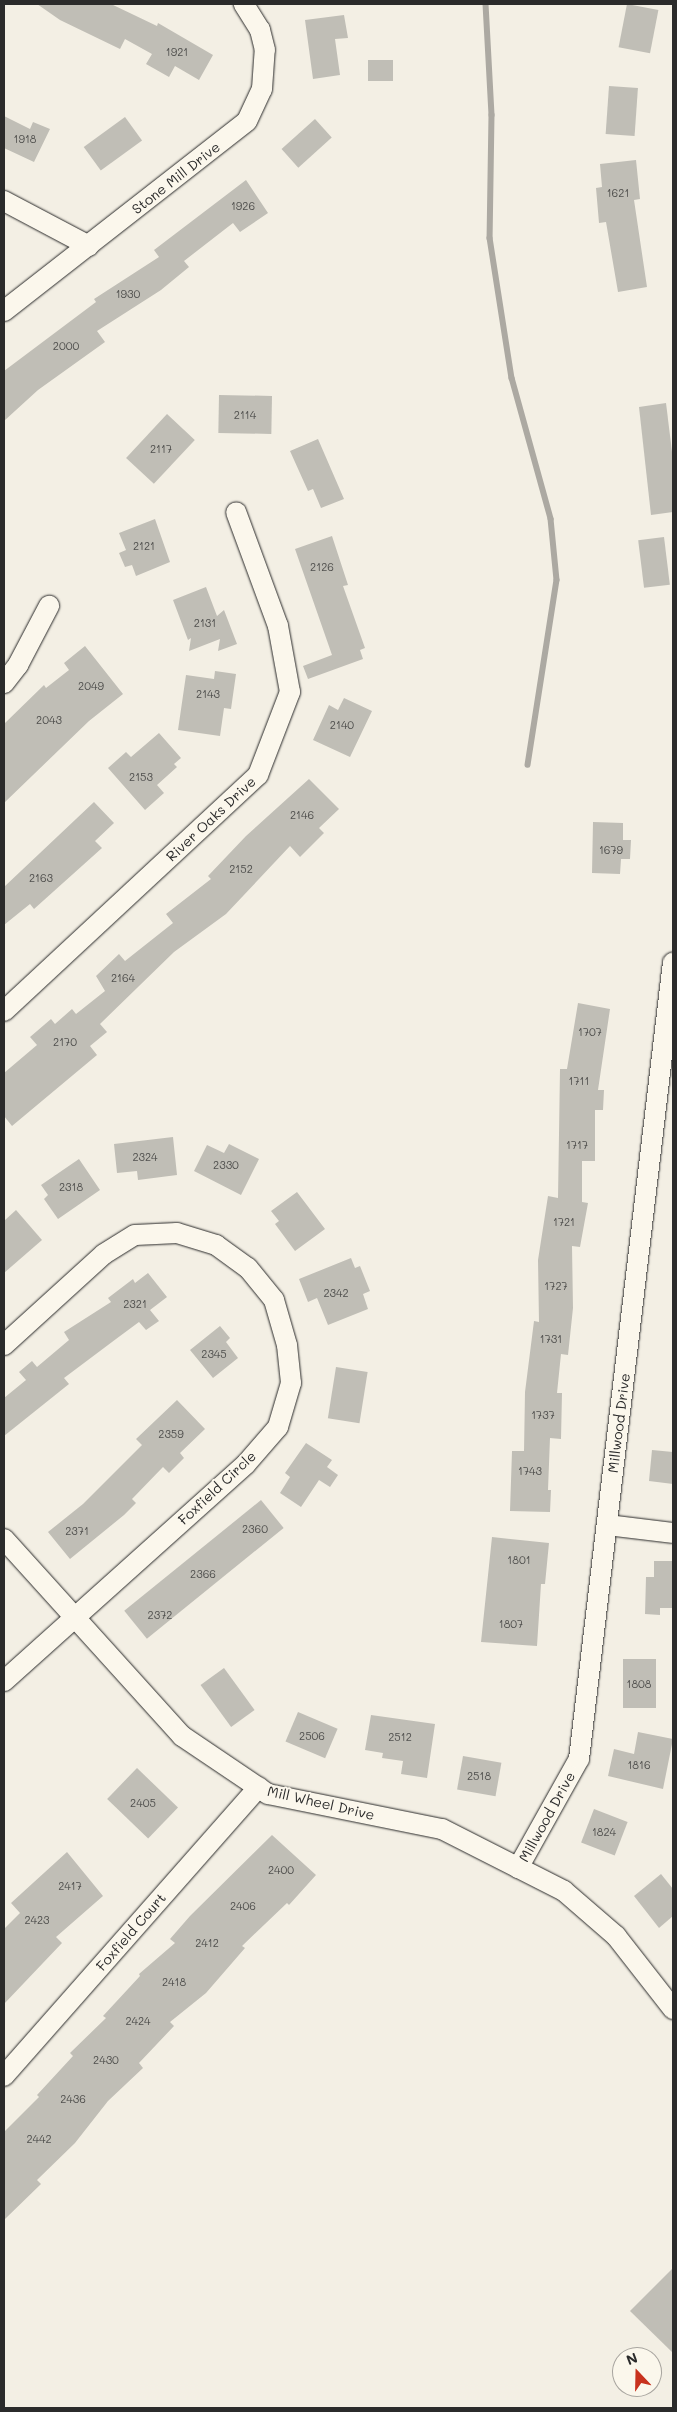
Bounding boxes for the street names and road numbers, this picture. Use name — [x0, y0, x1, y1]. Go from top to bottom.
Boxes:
street label: Stone Mill Drive — [129, 138, 223, 218]
street label: River Oaks Drive — [163, 773, 259, 865]
street label: Millwood Drive — [605, 1372, 633, 1474]
street label: Foxfield Circle — [175, 1448, 259, 1528]
street label: Millwood Drive — [515, 1769, 579, 1865]
street label: Mill Wheel Drive — [266, 1783, 376, 1823]
street label: Foxfield Court — [93, 1890, 169, 1974]

